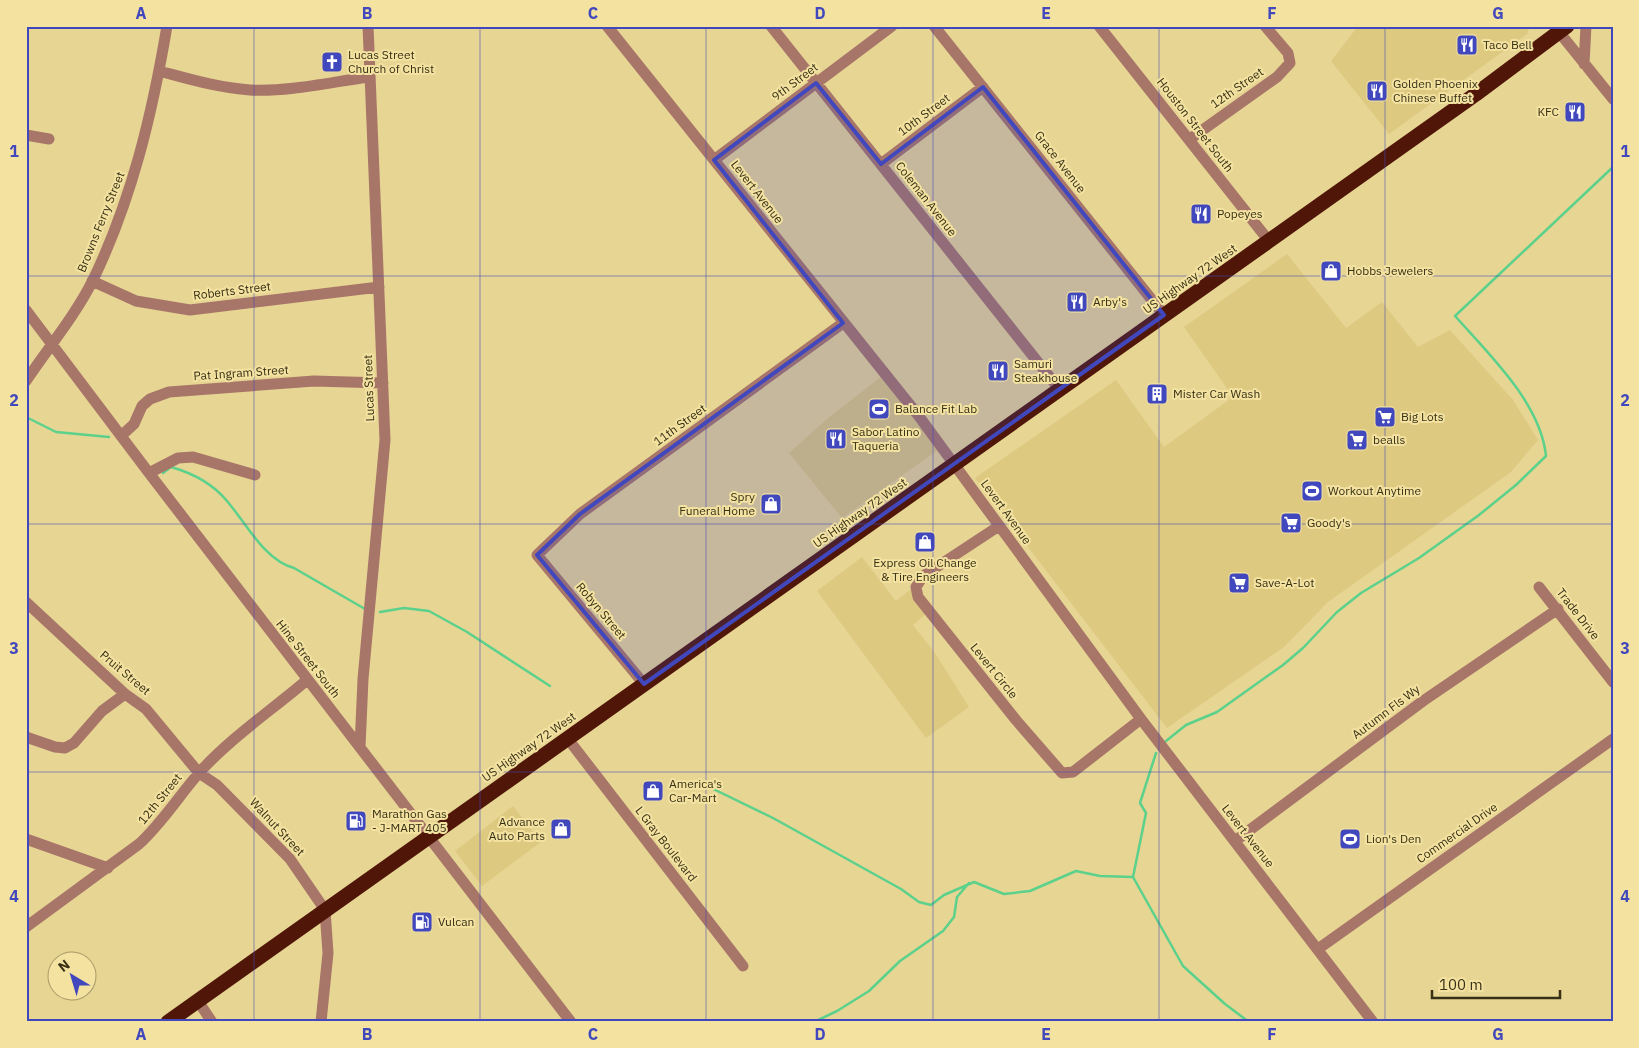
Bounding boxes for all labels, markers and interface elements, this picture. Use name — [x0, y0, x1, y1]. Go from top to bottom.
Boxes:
text: A — [136, 3, 147, 23]
text: B — [362, 3, 373, 23]
text: C — [588, 3, 598, 23]
text: D — [814, 3, 826, 23]
text: E — [1041, 3, 1051, 23]
text: F — [1267, 3, 1277, 23]
text: G — [1492, 3, 1504, 23]
restaurant icon: Taco Bell — [1455, 33, 1479, 57]
place label: Taco Bell — [1483, 37, 1532, 52]
place label: Lucas Street Church of Christ — [348, 47, 434, 76]
church icon: Lucas Street Church of Christ — [320, 50, 344, 74]
street label: 9th Street — [769, 59, 821, 104]
street label: 12th Street — [1207, 64, 1266, 111]
street label: Houston Street South — [1154, 75, 1237, 175]
place label: Golden Phoenix Chinese Buffet — [1393, 76, 1478, 105]
restaurant icon: Golden Phoenix Chinese Buffet — [1365, 79, 1389, 103]
street label: 10th Street — [895, 90, 953, 139]
restaurant icon: KFC — [1563, 100, 1587, 124]
place label: KFC — [1537, 104, 1560, 119]
street label: Grace Avenue — [1032, 128, 1090, 196]
text: 1 — [9, 141, 19, 161]
text: 1 — [1620, 141, 1630, 161]
street label: Levert Avenue — [728, 157, 787, 227]
street label: Coleman Avenue — [893, 158, 960, 239]
street label: Browns Ferry Street — [74, 169, 128, 274]
restaurant icon: Popeyes — [1189, 202, 1213, 226]
place label: Popeyes — [1217, 206, 1263, 221]
street label: US Highway 72 West — [1140, 241, 1240, 317]
shop icon: Hobbs Jewelers — [1319, 259, 1343, 283]
place label: Hobbs Jewelers — [1347, 263, 1433, 278]
street label: Roberts Street — [192, 278, 272, 303]
restaurant icon: Arby's — [1065, 290, 1089, 314]
place label: Arby's — [1093, 294, 1127, 309]
street label: Lucas Street — [360, 354, 377, 422]
place label: Samuri Steakhouse — [1014, 356, 1078, 385]
restaurant icon: Samuri Steakhouse — [986, 359, 1010, 383]
street label: Pat Ingram Street — [193, 362, 289, 383]
building icon: Mister Car Wash — [1145, 382, 1169, 406]
place label: Mister Car Wash — [1173, 386, 1260, 401]
text: 2 — [9, 390, 19, 410]
text: 2 — [1620, 390, 1630, 410]
sports icon: Balance Fit Lab — [867, 397, 891, 421]
street label: 11th Street — [651, 401, 709, 449]
place label: Balance Fit Lab — [895, 401, 977, 416]
supermarket icon: Big Lots — [1373, 405, 1397, 429]
place label: Big Lots — [1401, 409, 1444, 424]
place label: Sabor Latino Taqueria — [852, 424, 920, 453]
restaurant icon: Sabor Latino Taqueria — [824, 427, 848, 451]
supermarket icon: bealls — [1345, 428, 1369, 452]
place label: bealls — [1373, 432, 1405, 447]
street label: US Highway 72 West — [810, 475, 910, 551]
street label: Levert Avenue — [978, 476, 1035, 547]
sports icon: Workout Anytime — [1300, 479, 1324, 503]
place label: Workout Anytime — [1328, 483, 1421, 498]
place label: Spry Funeral Home — [679, 489, 755, 518]
shop icon: Spry Funeral Home — [759, 492, 783, 516]
supermarket icon: Goody's — [1279, 511, 1303, 535]
place label: Goody's — [1307, 515, 1351, 530]
shop icon: Express Oil Change & Tire Engineers — [913, 530, 937, 554]
place label: Express Oil Change & Tire Engineers — [873, 555, 977, 584]
supermarket icon: Save-A-Lot — [1227, 571, 1251, 595]
place label: Save-A-Lot — [1255, 575, 1314, 590]
street label: Robyn Street — [573, 579, 630, 642]
street label: Trade Drive — [1554, 585, 1603, 643]
street label: Hine Street South — [273, 617, 344, 701]
text: 3 — [9, 638, 19, 658]
text: 3 — [1620, 638, 1630, 658]
street label: Levert Circle — [967, 640, 1022, 702]
street label: Pruit Street — [97, 647, 154, 698]
street label: Autumn Fls Wy — [1349, 681, 1423, 742]
street label: US Highway 72 West — [479, 709, 579, 785]
street label: 12th Street — [135, 770, 185, 827]
place label: America's Car-Mart — [669, 776, 722, 805]
shop icon: America's Car-Mart — [641, 779, 665, 803]
street label: Walnut Street — [247, 795, 308, 859]
street label: Commercial Drive — [1413, 799, 1500, 866]
street label: Levert Avenue — [1219, 801, 1278, 871]
street label: L Gray Boulevard — [632, 803, 700, 884]
place label: Marathon Gas - J-MART 405 — [372, 806, 447, 835]
fuel station icon: Marathon Gas - J-MART 405 — [344, 809, 368, 833]
place label: Advance Auto Parts — [489, 814, 545, 843]
shop icon: Advance Auto Parts — [549, 817, 573, 841]
sports icon: Lion's Den — [1338, 827, 1362, 851]
place label: Lion's Den — [1366, 831, 1421, 846]
text: 4 — [9, 886, 19, 906]
text: 4 — [1620, 886, 1630, 906]
fuel station icon: Vulcan — [410, 910, 434, 934]
place label: Vulcan — [438, 914, 474, 929]
north arrow — [48, 950, 98, 1000]
text: N — [54, 956, 74, 976]
scale bar — [1432, 968, 1559, 1000]
text: 100 m — [1439, 975, 1483, 994]
text: A — [136, 1024, 147, 1044]
text: B — [362, 1024, 373, 1044]
text: C — [588, 1024, 598, 1044]
text: D — [814, 1024, 826, 1044]
text: E — [1041, 1024, 1051, 1044]
text: F — [1267, 1024, 1277, 1044]
text: G — [1492, 1024, 1504, 1044]

